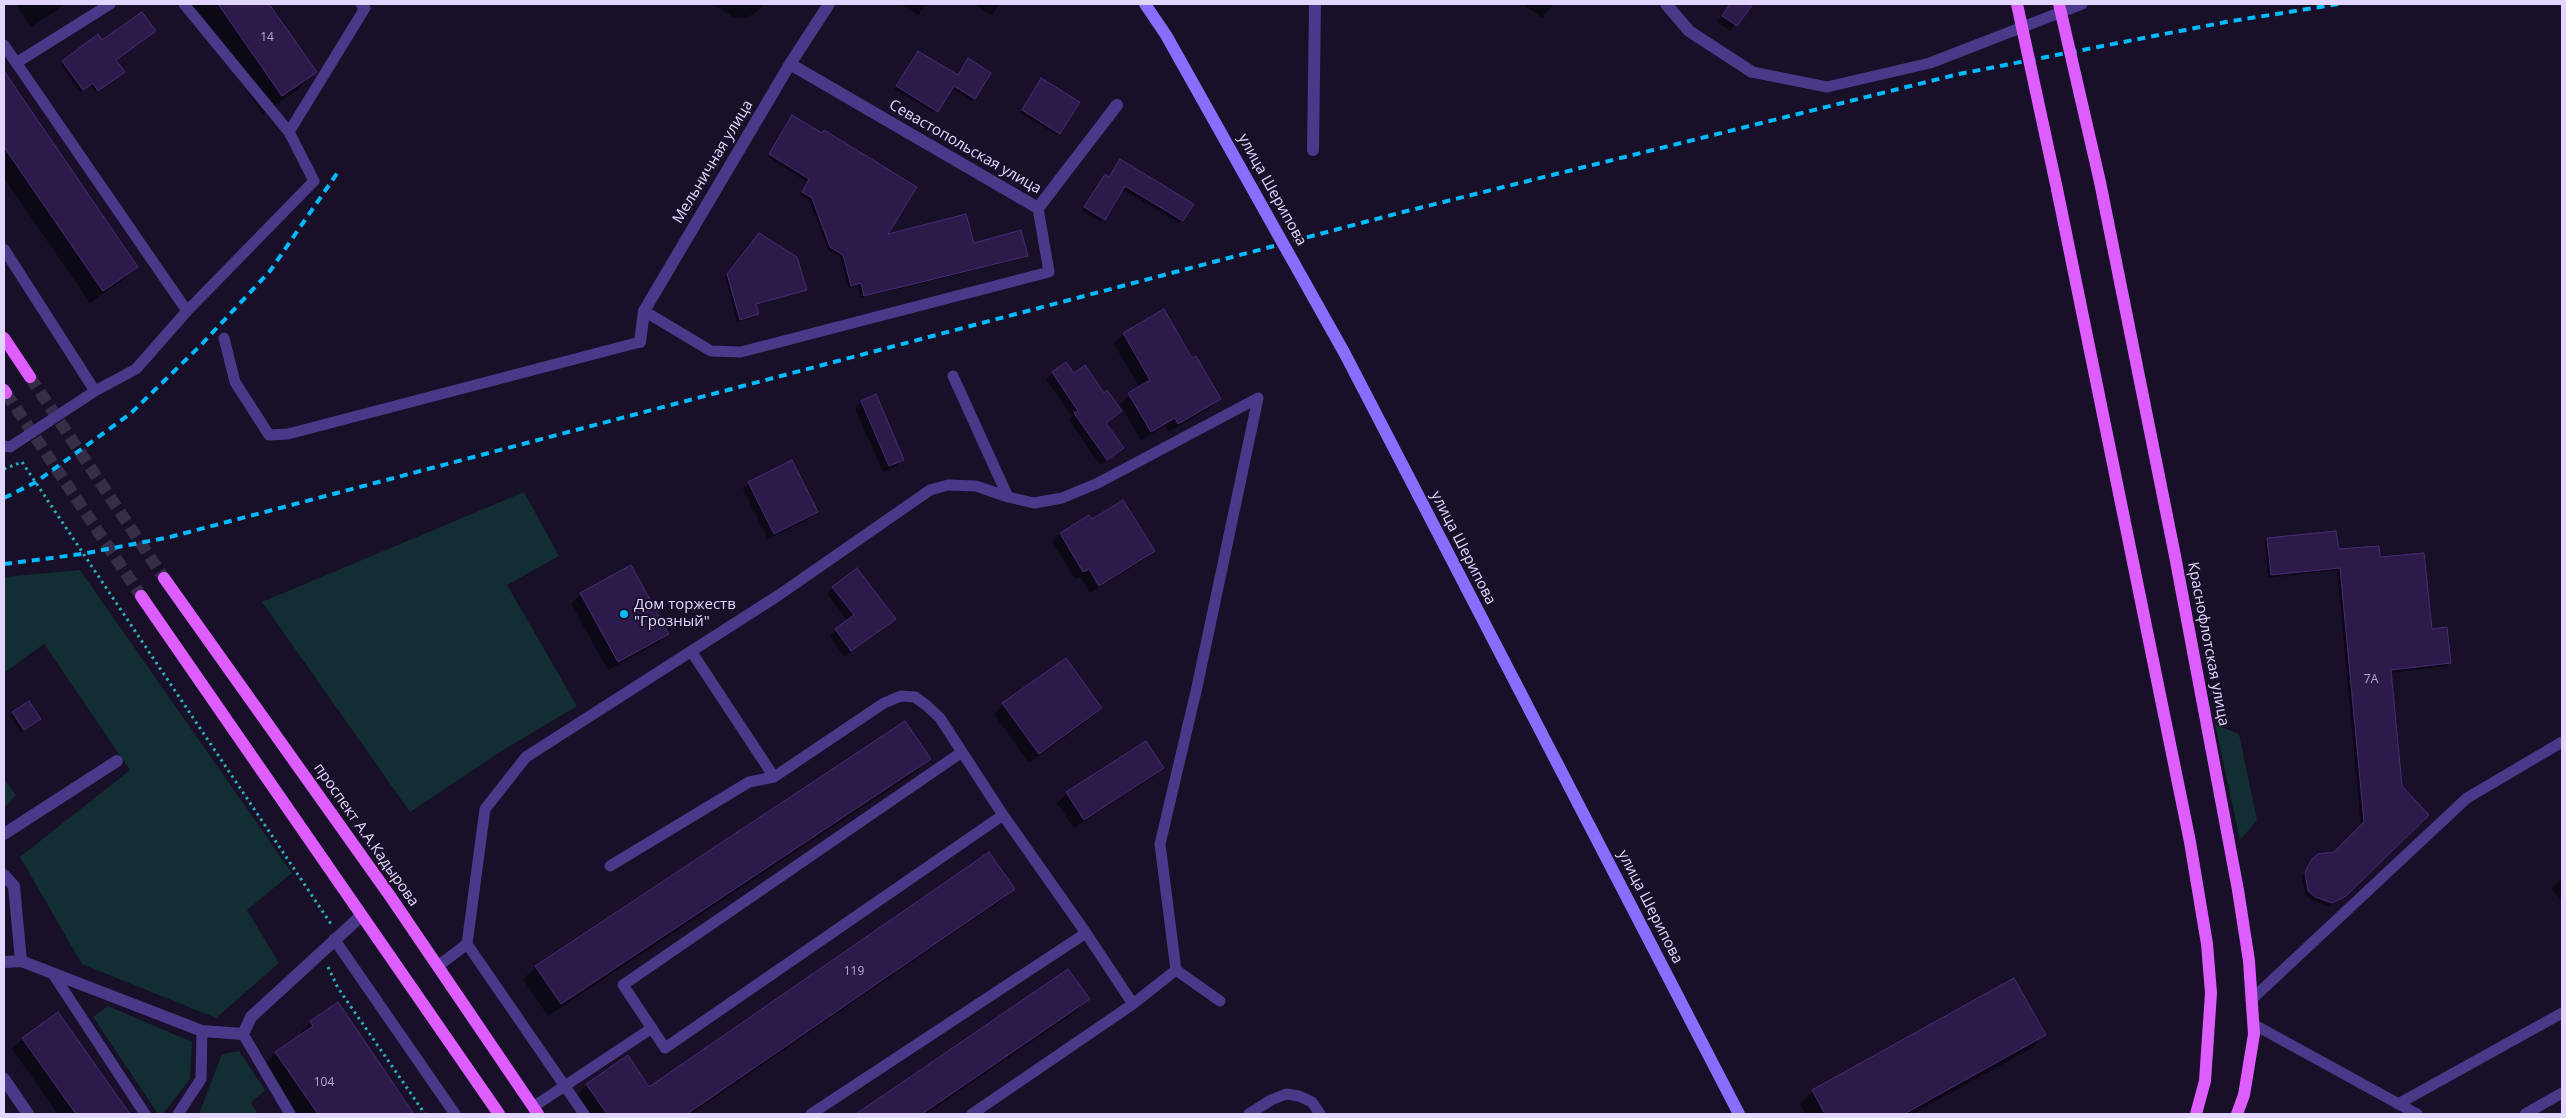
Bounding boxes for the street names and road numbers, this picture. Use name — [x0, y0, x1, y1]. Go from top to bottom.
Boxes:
street label: Севастопольская улица — [886, 96, 1044, 198]
street label: Мельничная улица — [669, 97, 757, 227]
street label: улица Шерипова — [1234, 131, 1310, 249]
street label: улица Шерипова — [1427, 488, 1499, 608]
street label: Краснофлотская улица — [2183, 561, 2233, 727]
street label: проспект А.А.Кадырова — [310, 760, 422, 910]
street label: улица Шерипова — [1614, 847, 1686, 967]

